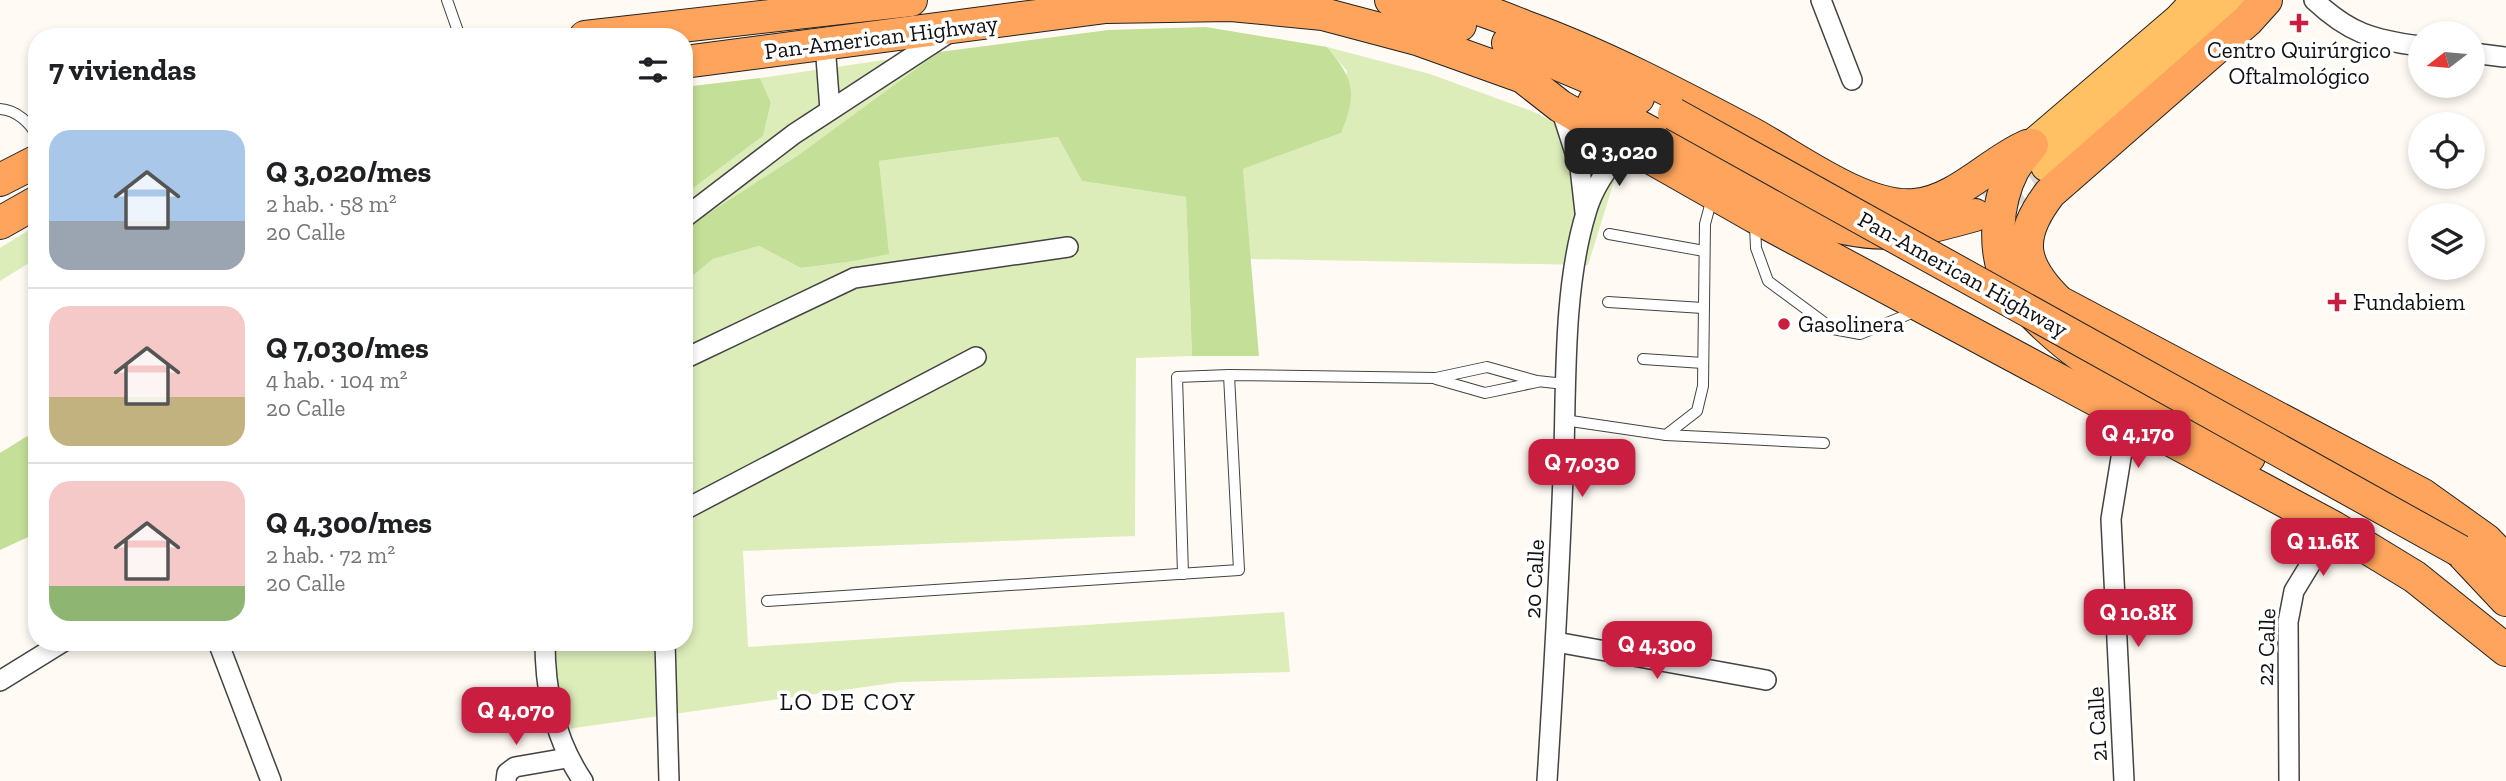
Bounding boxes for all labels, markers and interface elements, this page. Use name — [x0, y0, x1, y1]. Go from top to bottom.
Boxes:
street label: Pan-American Highway — [763, 9, 1000, 65]
marker: Centro Quirúrgico Oftalmológico — [2289, 13, 2309, 33]
north arrow — [2408, 21, 2485, 98]
map controls — [2408, 21, 2485, 280]
place label: Centro Quirúrgico Oftalmológico — [2207, 36, 2391, 90]
icon: filters — [634, 51, 672, 89]
text: 7 viviendas — [49, 52, 196, 88]
button: locate — [2408, 112, 2485, 189]
pin: Q 3,020 — [1554, 128, 1684, 188]
text: Q 3,020 — [1580, 137, 1658, 165]
text: Q 3,020/mes — [266, 154, 431, 190]
icon: home — [105, 158, 189, 242]
text: 2 hab. · 58 m² — [266, 190, 397, 218]
button: layers — [2408, 203, 2485, 280]
street label: Pan-American Highway — [1853, 205, 2073, 343]
text: 20 Calle — [266, 218, 345, 246]
place label: Fundabiem — [2353, 288, 2465, 316]
marker: Fundabiem — [2327, 292, 2347, 312]
place label: Gasolinera — [1798, 310, 1904, 338]
marker: Gasolinera — [1776, 316, 1792, 332]
text: Q 7,030/mes — [266, 330, 429, 366]
icon: home — [105, 334, 189, 418]
text: 4 hab. · 104 m² — [266, 366, 408, 394]
text: 20 Calle — [266, 394, 345, 422]
pin: Q 4,170 — [2073, 410, 2203, 470]
text: Q 4,170 — [2102, 419, 2174, 447]
pin: Q 7,030 — [1517, 440, 1647, 499]
text: Q 7,030 — [1544, 448, 1620, 476]
text: Q 4,300/mes — [266, 505, 432, 541]
icon: home — [105, 509, 189, 593]
pin: Q 11.6K — [2258, 518, 2388, 578]
text: Q 11.6K — [2287, 527, 2359, 555]
street label: 20 Calle — [1518, 539, 1550, 619]
text: 2 hab. · 72 m² — [266, 541, 395, 569]
text: 20 Calle — [266, 569, 345, 597]
pin: Q 10.8K — [2073, 590, 2203, 649]
text: Q 10.8K — [2100, 598, 2176, 626]
street label: 22 Calle — [2251, 608, 2281, 686]
pin: Q 4,300 — [1592, 622, 1722, 681]
text: Q 4,300 — [1618, 630, 1696, 658]
street label: 21 Calle — [2081, 686, 2113, 762]
district label: LO DE COY — [779, 687, 917, 716]
pin: Q 4,070 — [451, 688, 581, 747]
text: Q 4,070 — [478, 696, 554, 724]

